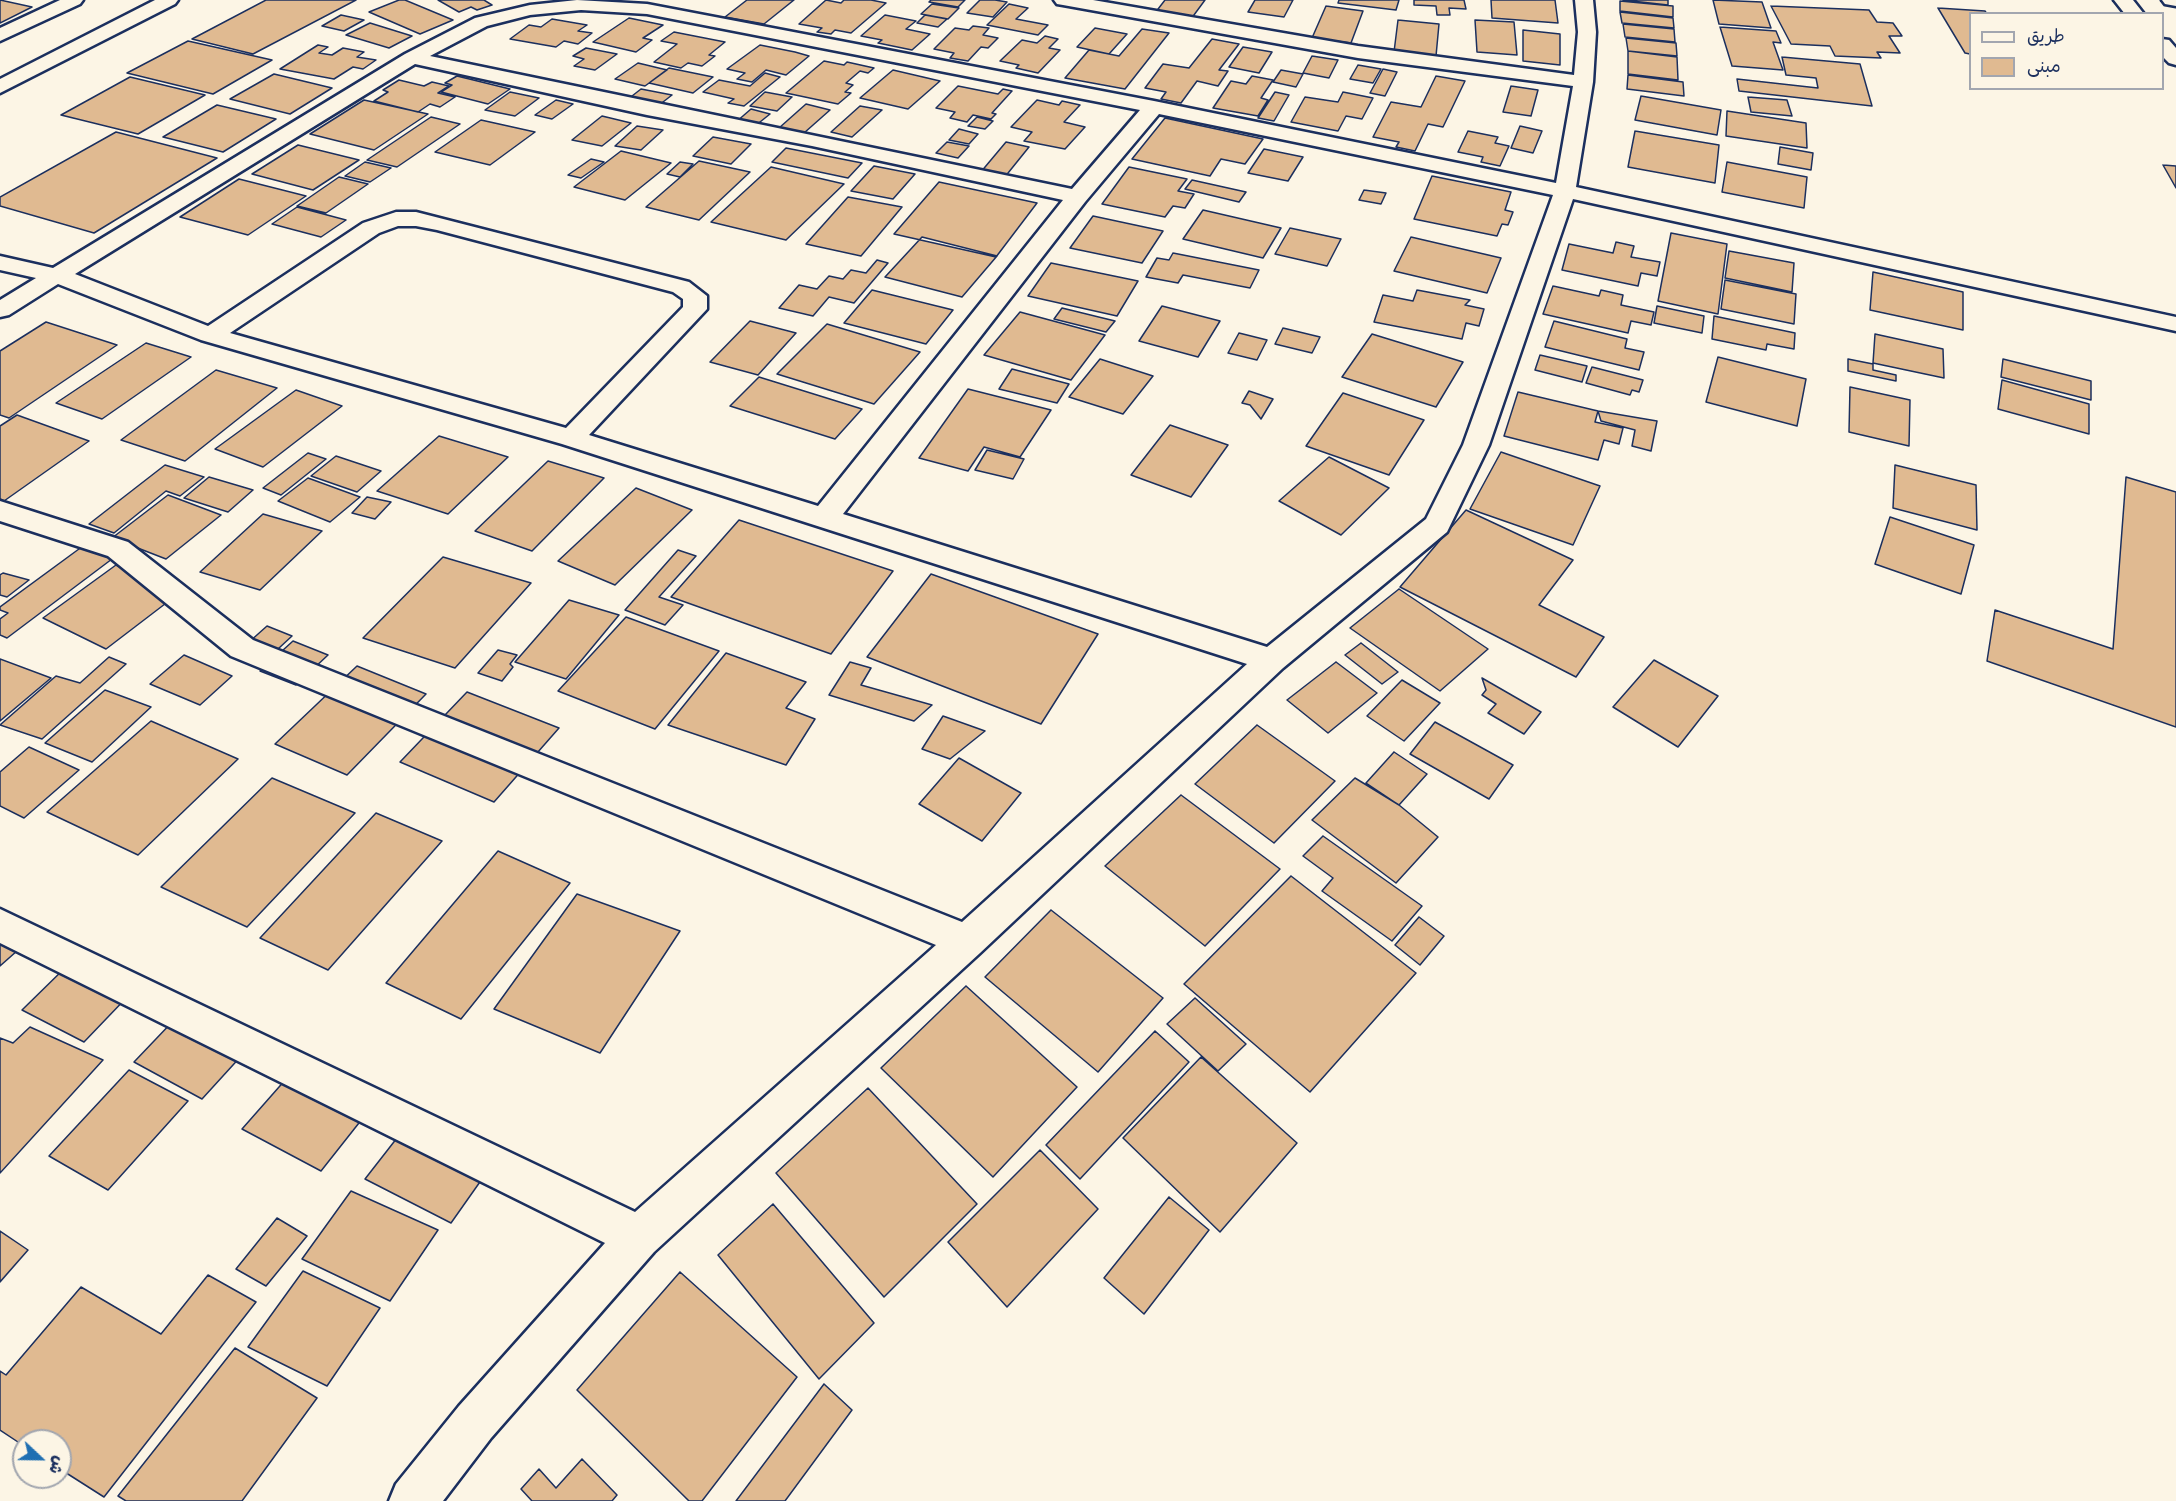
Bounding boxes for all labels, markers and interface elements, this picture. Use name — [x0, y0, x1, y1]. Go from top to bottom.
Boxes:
legend — [1969, 12, 2164, 90]
text: طريق — [2027, 25, 2065, 47]
text: مبنى — [2027, 55, 2061, 77]
north arrow — [12, 1429, 72, 1489]
text: ش — [44, 1453, 69, 1477]

